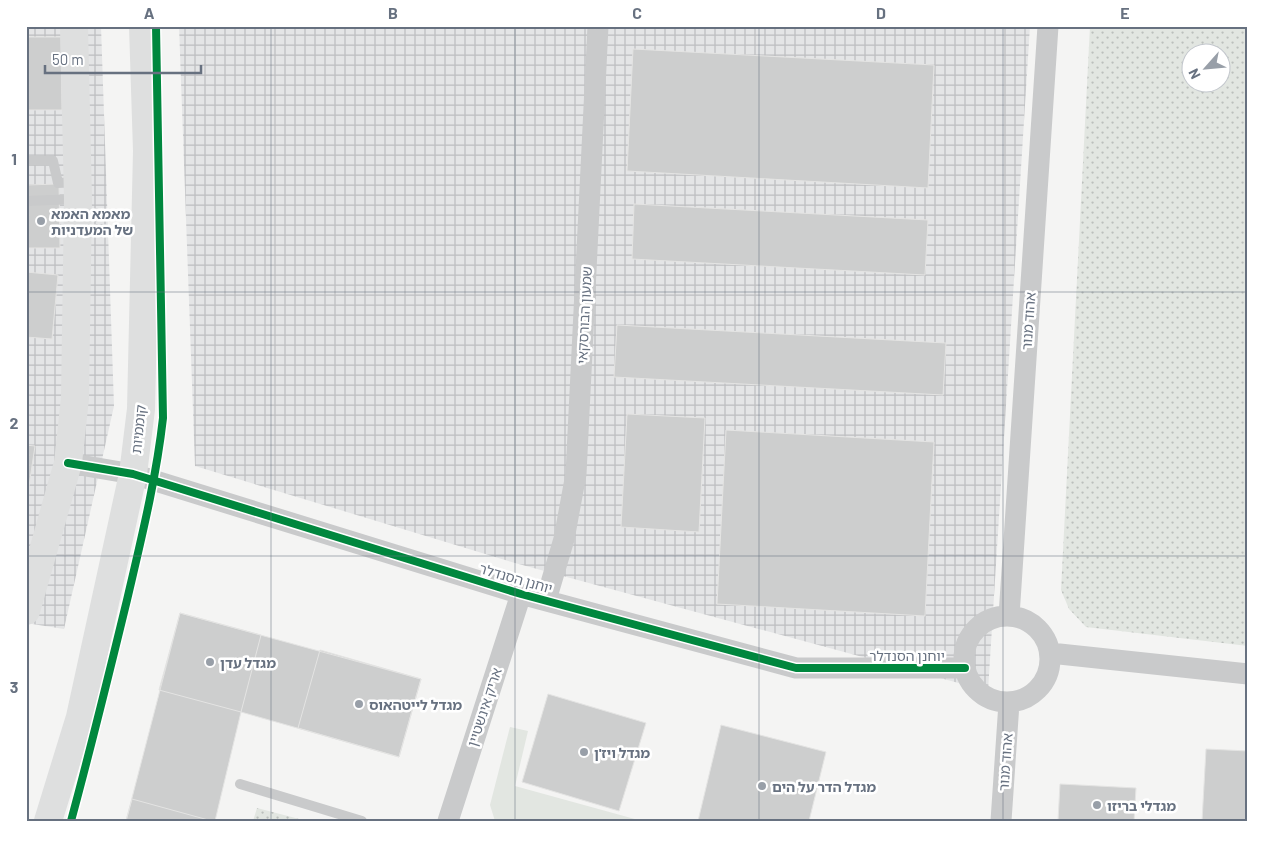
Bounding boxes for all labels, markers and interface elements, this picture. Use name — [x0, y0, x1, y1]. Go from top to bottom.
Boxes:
text: A — [144, 3, 155, 22]
text: B — [388, 3, 398, 22]
text: C — [632, 3, 642, 22]
text: D — [876, 3, 886, 22]
text: E — [1120, 3, 1130, 22]
scale bar — [45, 42, 201, 74]
north arrow — [1182, 42, 1232, 92]
text: 50 m — [52, 50, 84, 68]
text: N — [1184, 66, 1204, 82]
text: 1 — [11, 149, 17, 168]
place label: מאמא האמא של המעדניות — [51, 205, 133, 238]
marker: מאמא האמא של המעדניות — [35, 215, 47, 227]
street label: שמעון הבורסקאי — [573, 266, 595, 364]
street label: אהוד מנור — [1017, 291, 1039, 351]
street label: קוממיות — [127, 403, 149, 454]
text: 2 — [10, 413, 19, 432]
street label: יוחנן הסנדלר — [477, 559, 555, 597]
street label: יוחנן הסנדלר — [869, 647, 945, 664]
place label: מגדל עדן — [220, 654, 276, 671]
marker: מגדל עדן — [204, 656, 216, 668]
street label: אריק אינשטיין — [463, 665, 505, 749]
text: 3 — [10, 677, 18, 696]
place label: מגדל לייטהאוס — [369, 696, 462, 713]
marker: מגדל לייטהאוס — [353, 698, 365, 710]
street label: אהוד מנור — [994, 732, 1016, 792]
place label: מגדל ויז'ן — [594, 744, 650, 761]
marker: מגדל ויז'ן — [578, 746, 590, 758]
place label: מגדל הדר על הים — [772, 778, 876, 795]
marker: מגדל הדר על הים — [756, 780, 768, 792]
place label: מגדלי בריזו — [1107, 797, 1176, 814]
marker: מגדלי בריזו — [1091, 799, 1103, 811]

